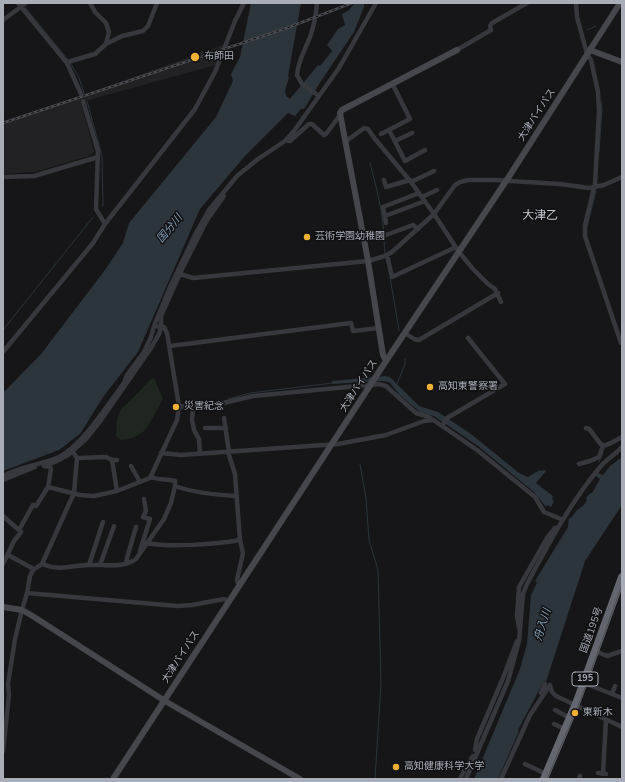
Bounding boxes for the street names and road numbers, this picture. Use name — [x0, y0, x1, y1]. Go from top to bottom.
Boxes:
street label: 大津バイパス — [516, 87, 558, 143]
street label: 大津バイパス — [338, 358, 380, 414]
street label: 国道195号 — [578, 605, 606, 655]
street label: 大津バイパス — [160, 629, 202, 685]
road number: 195 — [572, 672, 598, 686]

